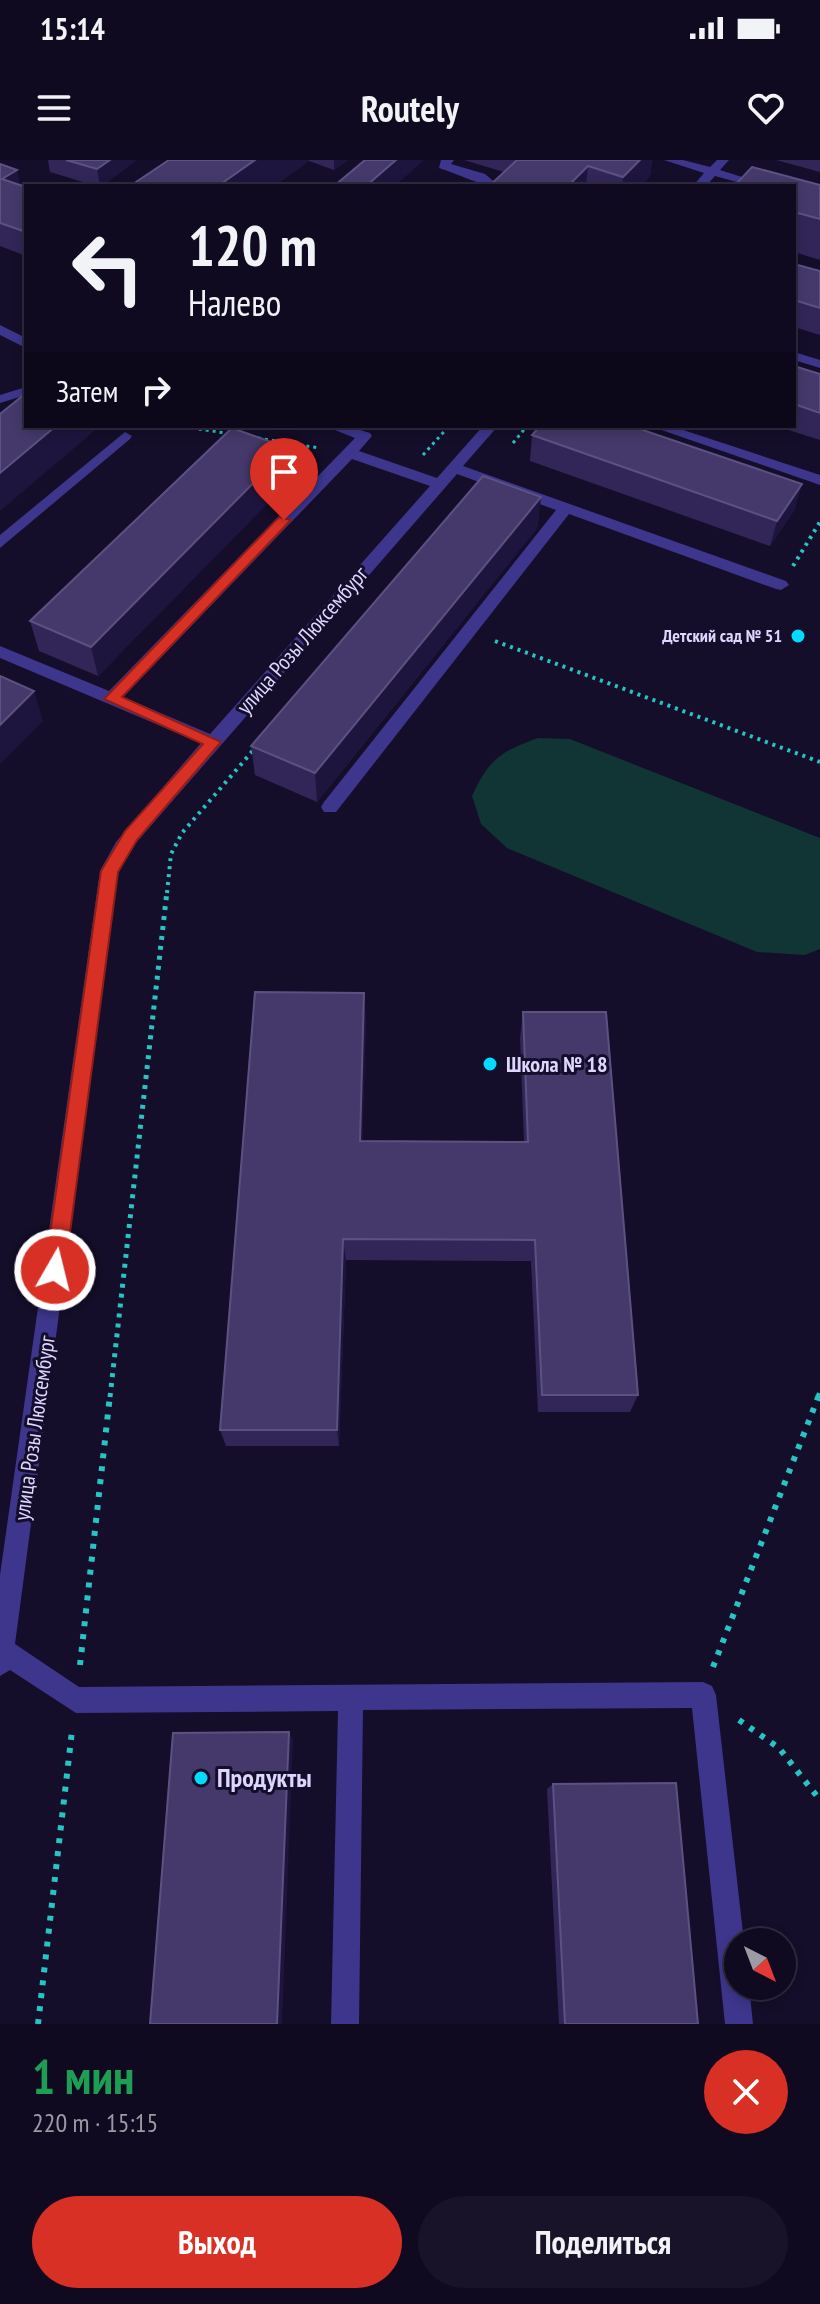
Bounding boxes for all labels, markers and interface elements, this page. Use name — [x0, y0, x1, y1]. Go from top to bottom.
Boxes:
text: 15:14 — [40, 9, 105, 48]
text: Routely — [361, 85, 459, 132]
icon: menu — [32, 86, 76, 130]
icon: heart — [744, 86, 788, 130]
text: 120 m — [188, 209, 317, 281]
icon: left — [56, 216, 160, 320]
text: Налево — [188, 279, 281, 326]
icon: right — [134, 368, 178, 412]
text: Затем — [56, 371, 118, 410]
pin — [250, 438, 318, 520]
icon: arrive — [262, 450, 306, 494]
street label: улица Розы Люксембург — [230, 560, 374, 720]
place label: Детский сад № 51 — [662, 624, 782, 647]
marker: Детский сад № 51 — [789, 627, 807, 645]
place label: Школа № 18 — [506, 1050, 608, 1078]
marker: Школа № 18 — [481, 1055, 499, 1073]
position arrow — [13, 1228, 97, 1312]
street label: улица Розы Люксембург — [7, 1333, 61, 1522]
place label: Продукты — [217, 1761, 312, 1794]
marker: Продукты — [192, 1769, 210, 1787]
north arrow — [724, 1928, 796, 2000]
map controls — [724, 1928, 796, 2000]
text: 1 мин — [32, 2045, 134, 2107]
button: close — [704, 2050, 788, 2134]
text: 220 m · 15:15 — [32, 2106, 158, 2139]
button: Выход — [32, 2196, 402, 2288]
button: Поделиться — [418, 2196, 788, 2288]

